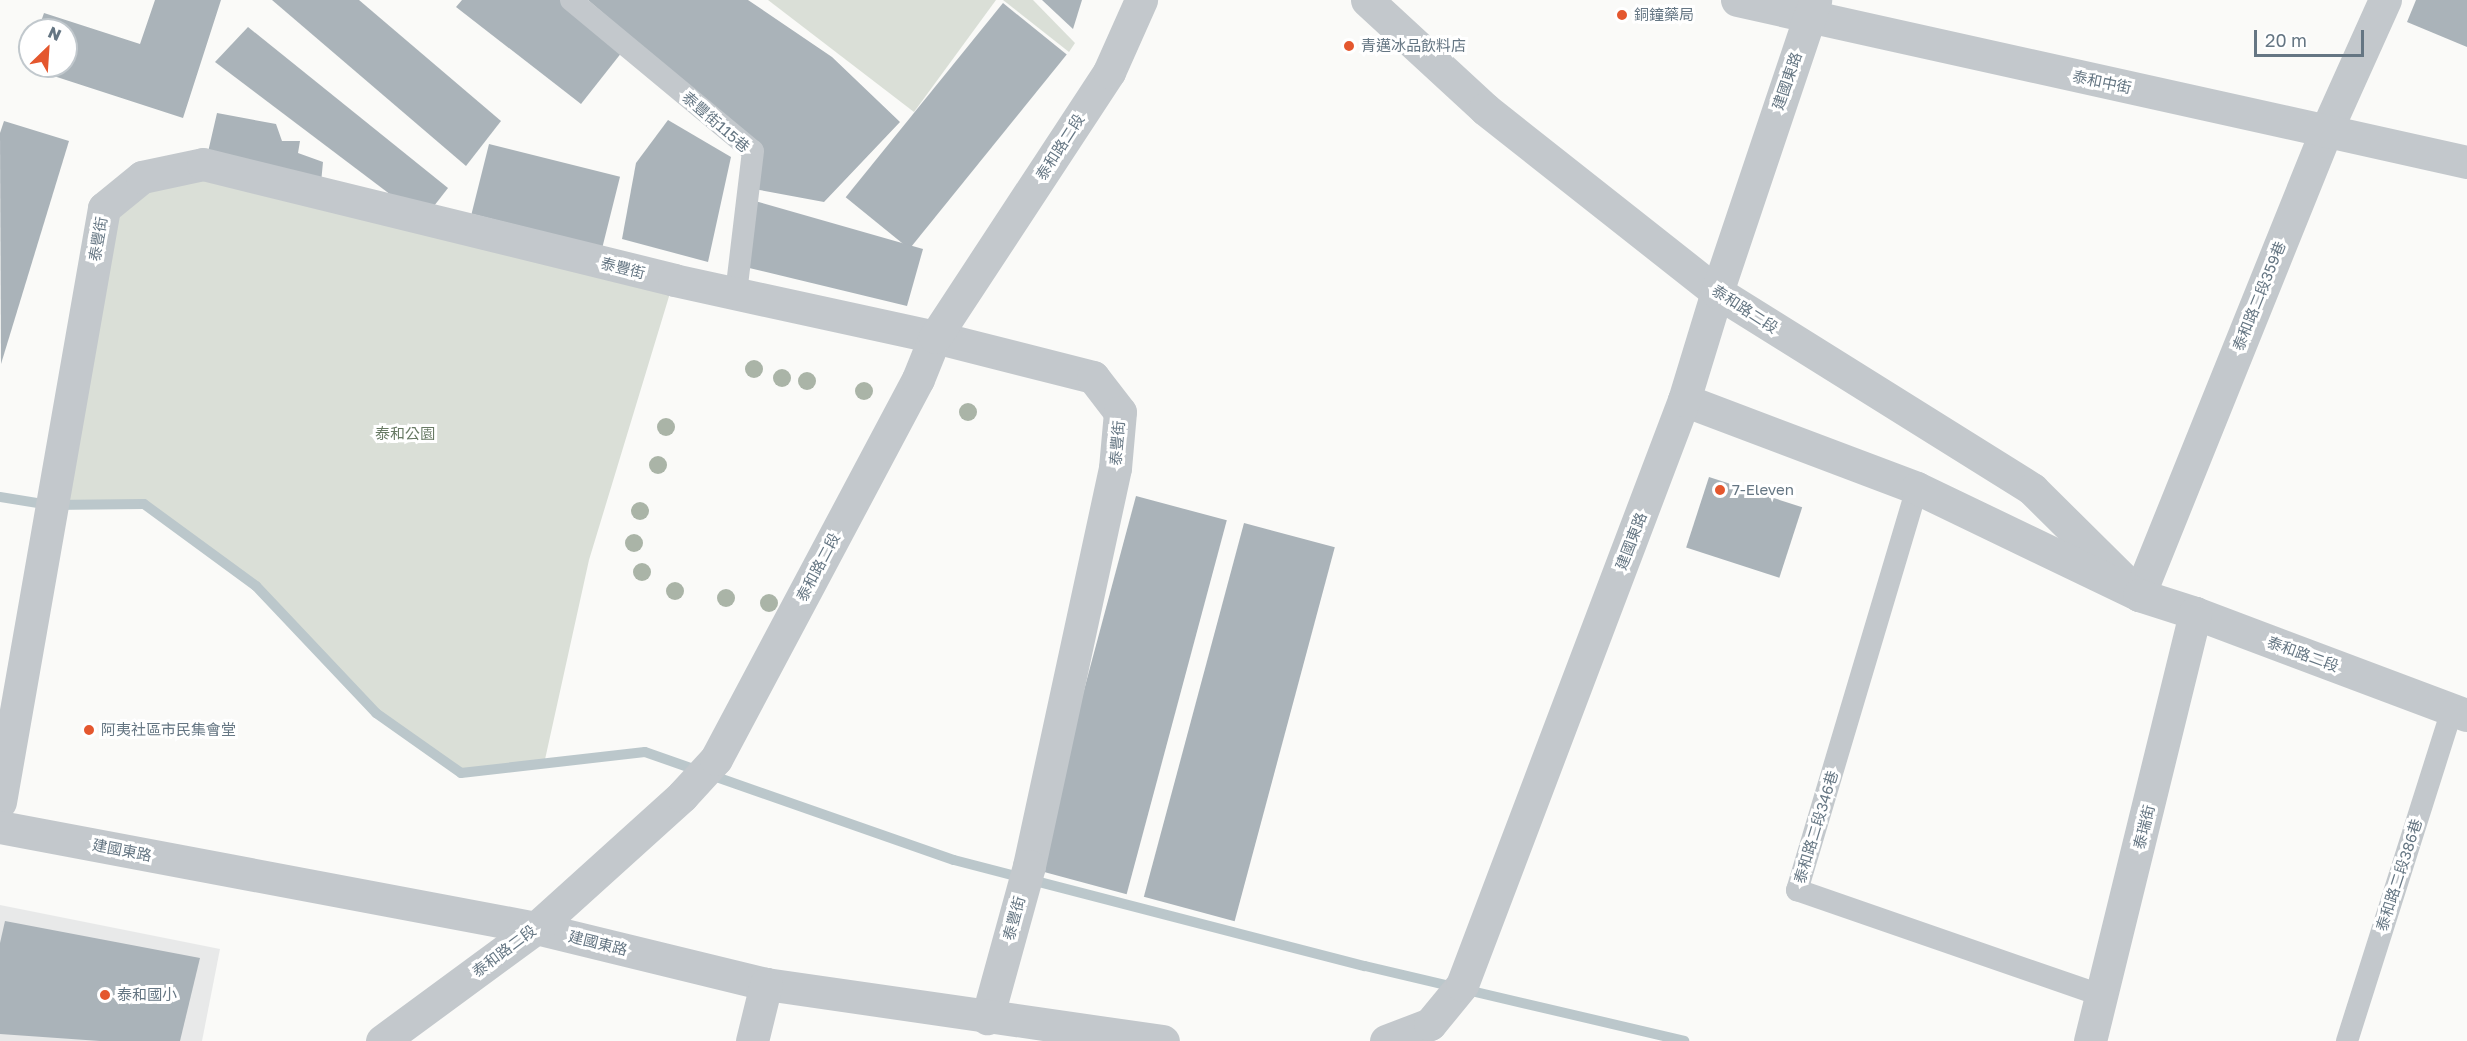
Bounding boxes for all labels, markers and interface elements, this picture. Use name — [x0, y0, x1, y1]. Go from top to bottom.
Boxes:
place label: 銅鐘藥局 — [1634, 6, 1694, 24]
marker: 銅鐘藥局 — [1615, 8, 1629, 22]
north arrow — [18, 18, 78, 78]
scale bar — [2257, 18, 2366, 56]
text: N — [45, 22, 64, 45]
text: 20 m — [2265, 29, 2307, 51]
place label: 青邁冰品飲料店 — [1361, 37, 1466, 55]
marker: 青邁冰品飲料店 — [1342, 39, 1356, 53]
street label: 建國東路 — [1769, 50, 1805, 112]
street label: 泰和中街 — [2071, 67, 2133, 97]
street label: 泰豐街115巷 — [679, 88, 753, 156]
street label: 泰和路二段 — [1032, 111, 1088, 183]
street label: 泰豐街 — [85, 215, 111, 263]
street label: 泰和路二段359巷 — [2229, 239, 2289, 353]
street label: 泰豐街 — [599, 254, 647, 282]
street label: 泰和路二段 — [1709, 281, 1781, 337]
street label: 泰豐街 — [1106, 420, 1128, 466]
park label: 泰和公園 — [375, 425, 435, 443]
place label: 7-Eleven — [1732, 481, 1794, 499]
marker: 7-Eleven — [1713, 483, 1727, 497]
street label: 建國東路 — [1612, 510, 1650, 572]
street label: 泰和路二段 — [792, 530, 844, 604]
street label: 泰和路二段 — [2265, 633, 2341, 675]
place label: 阿夷社區市民集會堂 — [101, 721, 236, 739]
marker: 阿夷社區市民集會堂 — [82, 723, 96, 737]
street label: 泰和路二段346巷 — [1790, 768, 1842, 886]
street label: 泰瑞街 — [2130, 803, 2158, 851]
street label: 泰和路二段386巷 — [2372, 817, 2426, 933]
street label: 建國東路 — [91, 835, 153, 865]
street label: 泰豐街 — [999, 894, 1029, 942]
street label: 泰和路二段 — [469, 921, 539, 981]
street label: 建國東路 — [567, 927, 629, 959]
place label: 泰和國小 — [117, 986, 177, 1004]
marker: 泰和國小 — [98, 988, 112, 1002]

